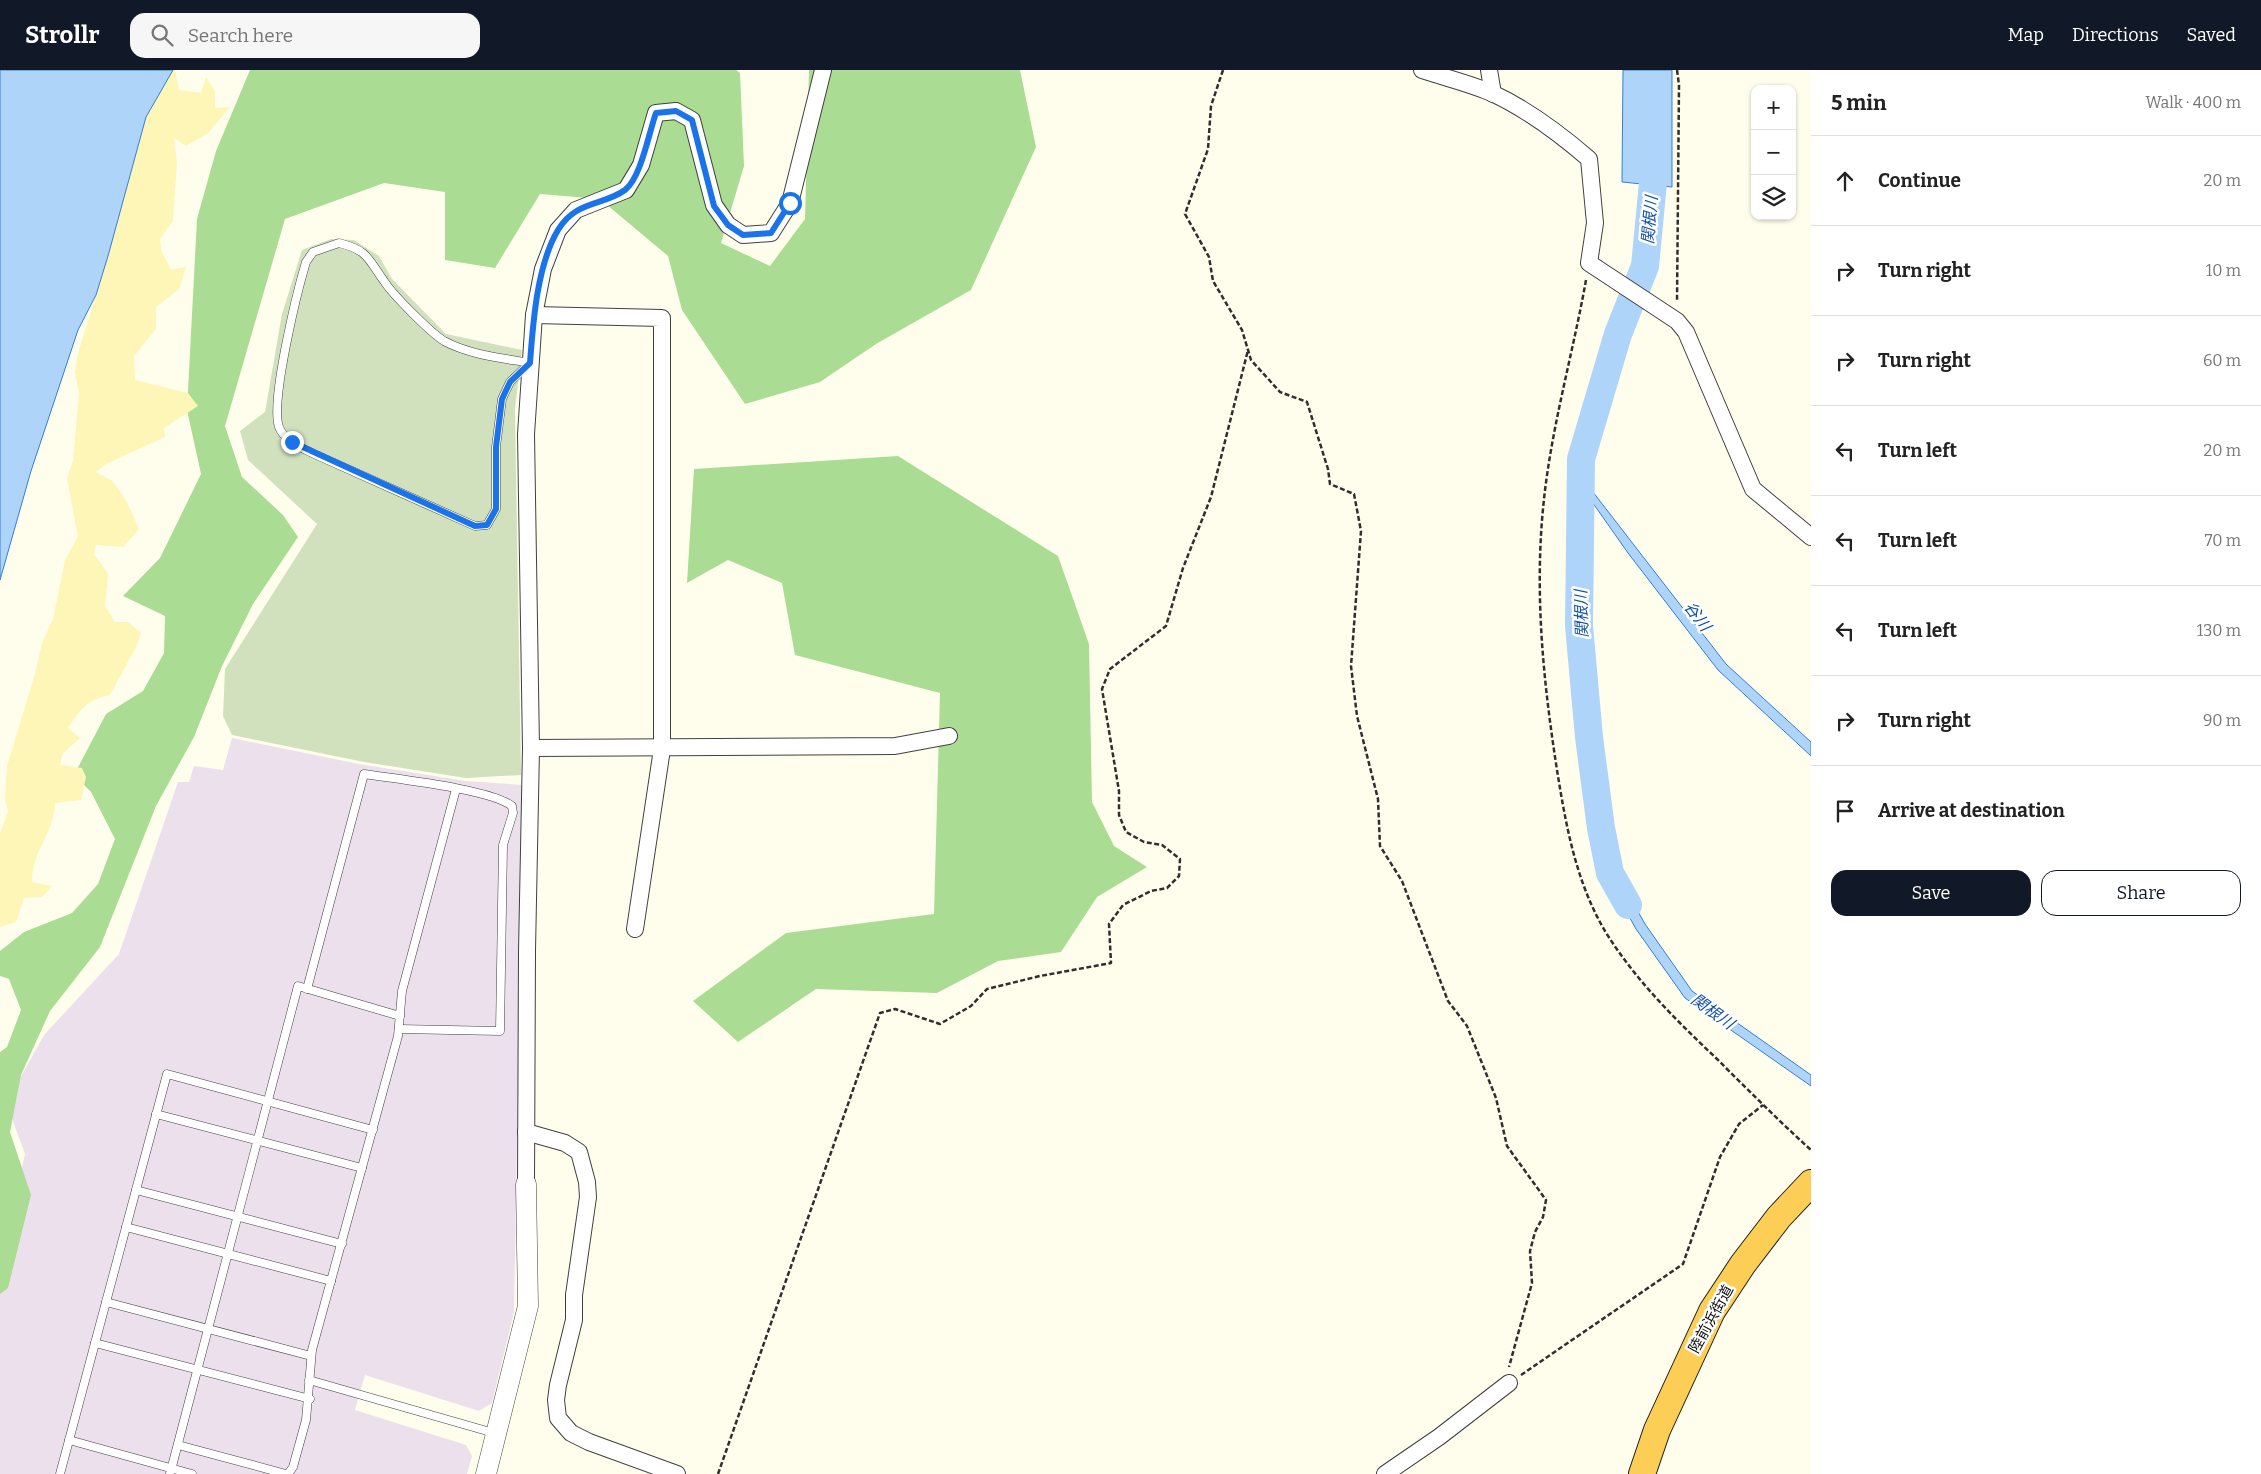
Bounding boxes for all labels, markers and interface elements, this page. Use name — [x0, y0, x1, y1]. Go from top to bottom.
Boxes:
search box — [130, 13, 480, 58]
text: Strollr — [25, 21, 100, 49]
icon: search — [148, 21, 176, 49]
text: Search here — [188, 24, 293, 47]
text: Map — [2008, 24, 2044, 46]
text: Directions — [2072, 24, 2159, 46]
text: Saved — [2187, 24, 2236, 46]
map controls — [1751, 85, 1796, 220]
button: + — [1751, 85, 1796, 130]
text: 5 min — [1831, 90, 1887, 116]
text: Walk · 400 m — [2145, 93, 2241, 112]
button: − — [1751, 130, 1796, 175]
icon: ahead — [1831, 167, 1859, 195]
text: Continue — [1878, 169, 1961, 192]
text: 20 m — [2204, 171, 2241, 190]
button: layers — [1751, 175, 1796, 220]
route start — [779, 192, 802, 215]
water label: 関根川 — [1638, 193, 1661, 245]
icon: right — [1831, 257, 1859, 285]
text: Turn right — [1878, 259, 1971, 282]
text: 10 m — [2206, 261, 2241, 280]
icon: right — [1831, 347, 1859, 375]
text: Turn right — [1878, 349, 1971, 372]
text: 60 m — [2203, 351, 2241, 370]
route end — [281, 431, 304, 454]
icon: left — [1831, 437, 1859, 465]
text: Turn left — [1878, 439, 1957, 462]
text: 20 m — [2204, 441, 2241, 460]
icon: left — [1831, 527, 1859, 555]
text: Turn left — [1878, 529, 1957, 552]
text: 70 m — [2205, 531, 2241, 550]
water label: 関根川 — [1571, 588, 1592, 638]
water label: 谷川 — [1680, 598, 1716, 636]
icon: left — [1831, 617, 1859, 645]
text: Turn left — [1878, 619, 1957, 642]
text: 130 m — [2197, 621, 2241, 640]
icon: right — [1831, 707, 1859, 735]
text: Turn right — [1878, 709, 1971, 732]
text: 90 m — [2203, 711, 2241, 730]
icon: arrive — [1831, 797, 1859, 825]
text: Arrive at destination — [1878, 799, 2065, 822]
button: Save — [1831, 870, 2031, 916]
button: Share — [2041, 870, 2241, 916]
water label: 関根川 — [1688, 990, 1739, 1034]
street label: 陸前浜街道 — [1685, 1282, 1737, 1356]

